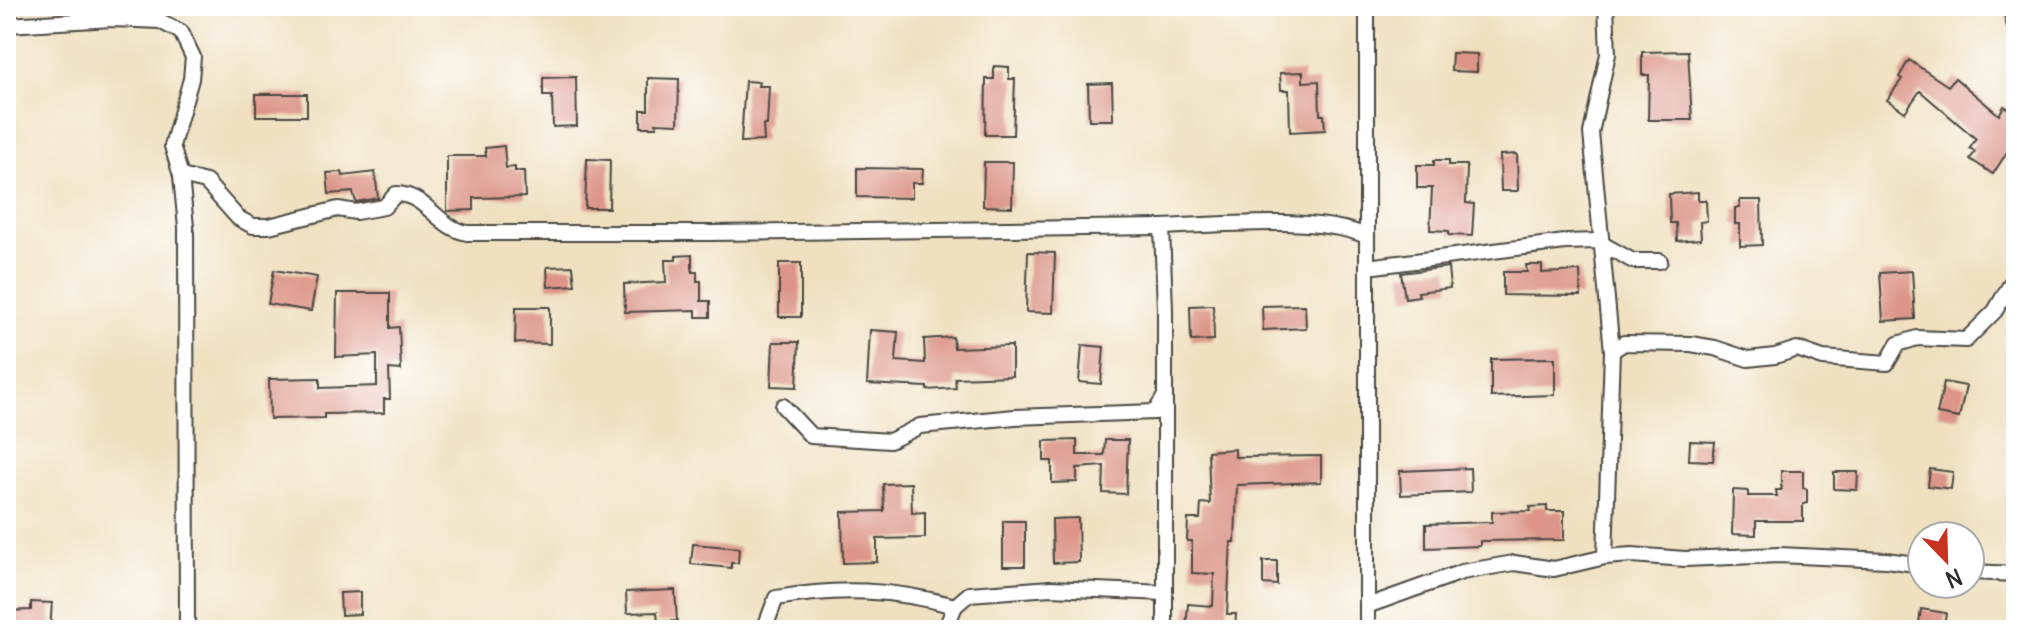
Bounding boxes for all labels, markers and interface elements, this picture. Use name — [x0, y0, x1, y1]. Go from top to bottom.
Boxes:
north arrow — [1906, 520, 1986, 600]
text: N — [1941, 563, 1966, 594]

